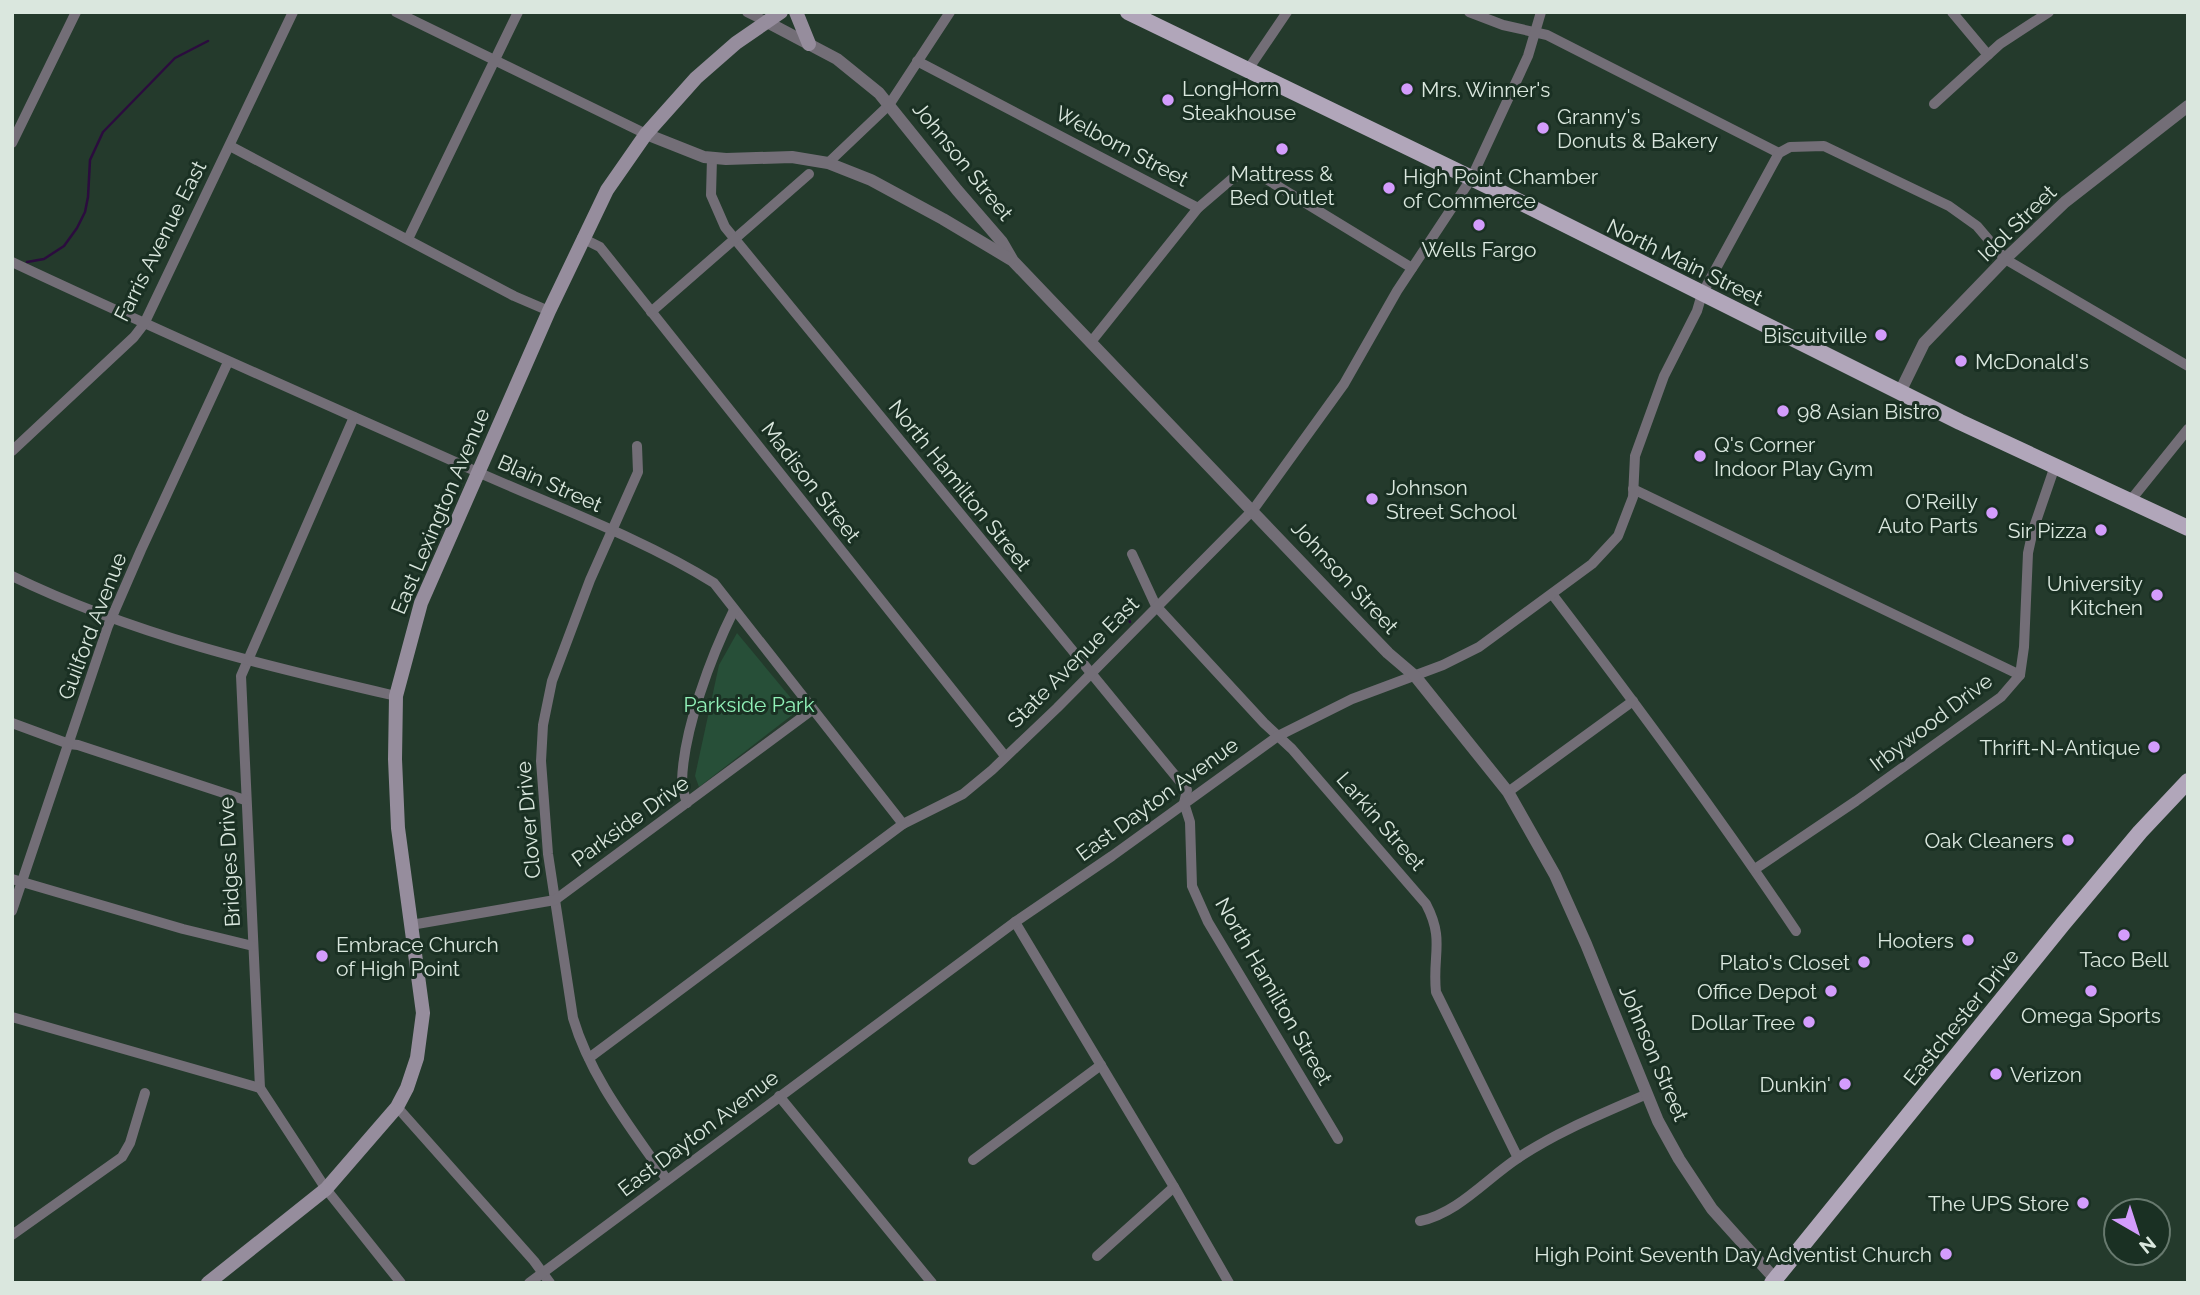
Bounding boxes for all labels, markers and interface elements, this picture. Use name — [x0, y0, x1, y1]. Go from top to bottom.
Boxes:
place label: LongHorn Steakhouse — [1182, 76, 1296, 125]
place label: Mrs. Winner's — [1421, 77, 1550, 102]
marker: Mrs. Winner's — [1399, 81, 1415, 97]
marker: LongHorn Steakhouse — [1160, 92, 1176, 108]
street label: Johnson Street — [908, 97, 1018, 225]
street label: Welborn Street — [1051, 100, 1193, 192]
place label: Granny's Donuts & Bakery — [1557, 104, 1718, 153]
marker: Granny's Donuts & Bakery — [1535, 120, 1551, 136]
marker: Mattress & Bed Outlet — [1274, 141, 1290, 157]
street label: Farris Avenue East — [109, 156, 211, 326]
place label: Mattress & Bed Outlet — [1230, 161, 1335, 210]
place label: High Point Chamber of Commerce — [1403, 164, 1599, 213]
marker: High Point Chamber of Commerce — [1381, 180, 1397, 196]
street label: Idol Street — [1973, 180, 2061, 266]
street label: North Main Street — [1603, 213, 1767, 311]
marker: Wells Fargo — [1471, 217, 1487, 233]
place label: Wells Fargo — [1422, 237, 1536, 262]
place label: Biscuitville — [1763, 323, 1867, 348]
marker: Biscuitville — [1873, 327, 1889, 343]
place label: McDonald's — [1975, 349, 2089, 374]
marker: McDonald's — [1953, 353, 1969, 369]
street label: North Hamilton Street — [884, 395, 1036, 575]
place label: 98 Asian Bistro — [1797, 399, 1940, 424]
marker: 98 Asian Bistro — [1775, 403, 1791, 419]
street label: East Lexington Avenue — [385, 404, 495, 618]
street label: Madison Street — [756, 417, 866, 547]
place label: Q's Corner Indoor Play Gym — [1714, 432, 1873, 481]
marker: Q's Corner Indoor Play Gym — [1692, 448, 1708, 464]
street label: Blain Street — [494, 449, 606, 517]
place label: Johnson Street School — [1386, 475, 1517, 524]
place label: O'Reilly Auto Parts — [1878, 489, 1978, 538]
marker: Johnson Street School — [1364, 491, 1380, 507]
marker: O'Reilly Auto Parts — [1984, 505, 2000, 521]
street label: Johnson Street — [1286, 515, 1404, 639]
place label: Sir Pizza — [2008, 518, 2087, 543]
marker: Sir Pizza — [2093, 522, 2109, 538]
street label: Guilford Avenue — [52, 549, 132, 703]
place label: University Kitchen — [2047, 571, 2143, 620]
marker: University Kitchen — [2149, 587, 2165, 603]
street label: State Avenue East — [1002, 591, 1144, 733]
street label: Irbywood Drive — [1865, 668, 1997, 776]
park label: Parkside Park — [683, 692, 815, 717]
street label: East Dayton Avenue — [1071, 732, 1243, 866]
place label: Thrift-N-Antique — [1980, 735, 2140, 760]
marker: Thrift-N-Antique — [2146, 739, 2162, 755]
street label: Clover Drive — [510, 760, 546, 880]
street label: Larkin Street — [1331, 767, 1431, 875]
street label: Parkside Drive — [567, 770, 693, 872]
street label: Bridges Drive — [213, 796, 245, 928]
place label: Oak Cleaners — [1924, 828, 2054, 853]
marker: Oak Cleaners — [2060, 832, 2076, 848]
street label: North Hamilton Street — [1210, 893, 1338, 1089]
marker: Taco Bell — [2116, 927, 2132, 943]
place label: Hooters — [1877, 928, 1954, 953]
place label: Embrace Church of High Point — [336, 932, 499, 981]
marker: Hooters — [1960, 932, 1976, 948]
street label: Eastchester Drive — [1898, 943, 2024, 1091]
place label: Taco Bell — [2079, 947, 2169, 972]
marker: Embrace Church of High Point — [314, 948, 330, 964]
place label: Plato's Closet — [1719, 950, 1850, 975]
marker: Plato's Closet — [1856, 954, 1872, 970]
place label: Office Depot — [1697, 979, 1817, 1004]
street label: Johnson Street — [1614, 981, 1694, 1125]
marker: Office Depot — [1823, 983, 1839, 999]
marker: Omega Sports — [2083, 983, 2099, 999]
place label: Omega Sports — [2021, 1003, 2161, 1028]
place label: Dollar Tree — [1690, 1010, 1795, 1035]
marker: Dollar Tree — [1801, 1014, 1817, 1030]
place label: Verizon — [2010, 1062, 2082, 1087]
street label: East Dayton Avenue — [613, 1065, 783, 1201]
marker: Verizon — [1988, 1066, 2004, 1082]
place label: Dunkin' — [1759, 1072, 1831, 1097]
marker: Dunkin' — [1837, 1076, 1853, 1092]
place label: The UPS Store — [1928, 1191, 2069, 1216]
marker: The UPS Store — [2075, 1195, 2091, 1211]
north arrow — [2102, 1197, 2172, 1267]
text: N — [2135, 1232, 2160, 1258]
place label: High Point Seventh Day Adventist Church — [1534, 1242, 1932, 1267]
marker: High Point Seventh Day Adventist Church — [1938, 1246, 1954, 1262]

